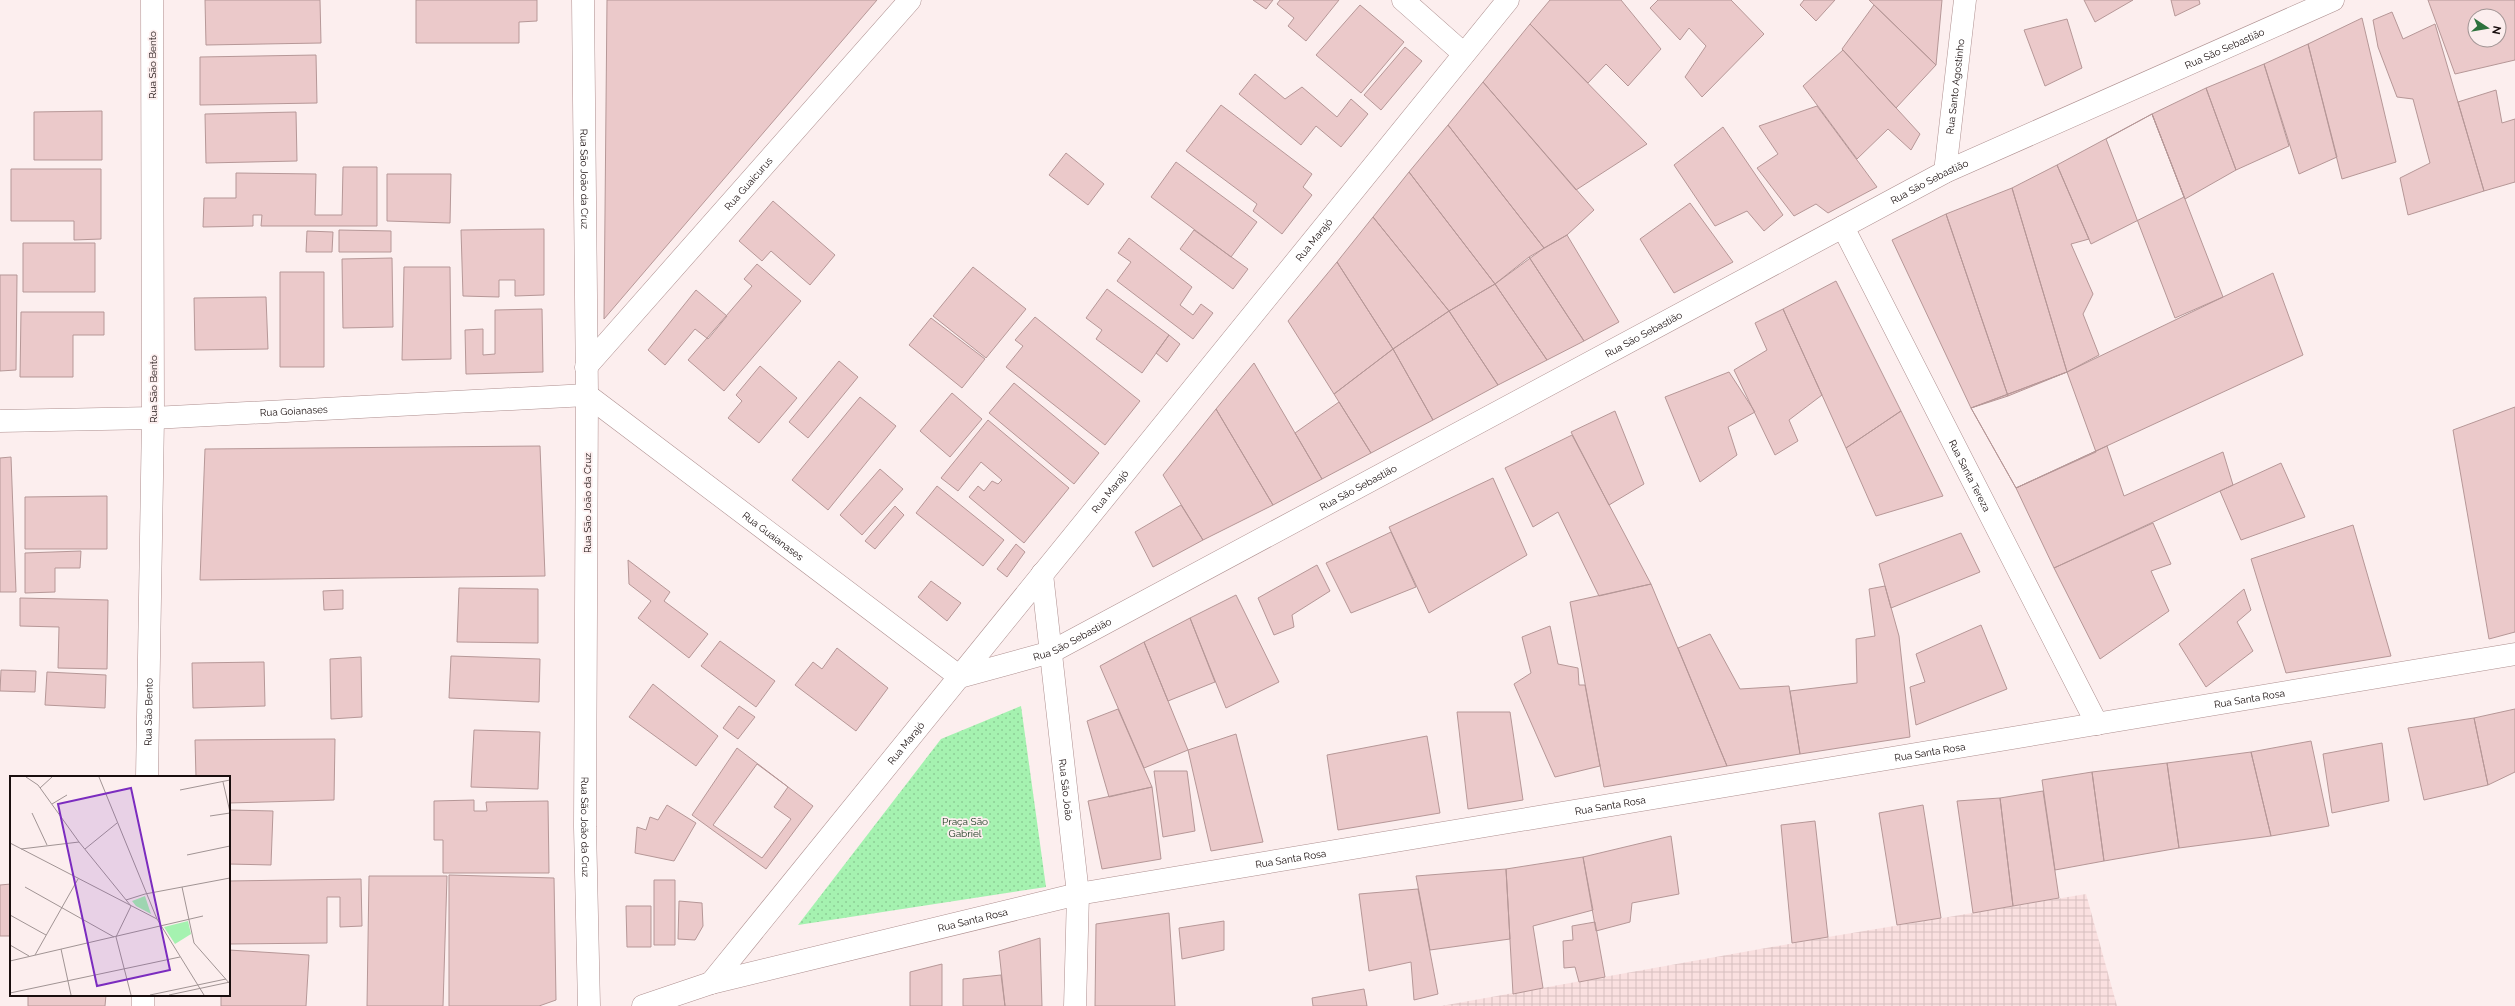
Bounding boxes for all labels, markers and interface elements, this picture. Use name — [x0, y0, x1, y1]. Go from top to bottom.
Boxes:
north arrow — [2467, 8, 2507, 48]
text: N — [2489, 25, 2504, 35]
street label: Rua São Sebastião — [2183, 26, 2266, 71]
street label: Rua São Bento — [147, 31, 158, 99]
street label: Rua Santo Agostinho — [1944, 38, 1966, 135]
street label: Rua São João da Cruz — [579, 129, 591, 229]
street label: Rua Guaicurus — [722, 154, 775, 212]
street label: Rua São Sebastião — [1888, 157, 1970, 206]
street label: Rua Marajó — [1293, 216, 1334, 263]
street label: Rua São Sebastião — [1603, 309, 1684, 359]
street label: Rua São Bento — [148, 355, 159, 423]
street label: Rua Goianases — [260, 403, 328, 418]
street label: Rua Santa Tereza — [1947, 438, 1993, 513]
street label: Rua São João da Cruz — [582, 453, 593, 553]
street label: Rua São Sebastião — [1318, 462, 1398, 512]
street label: Rua Marajó — [1089, 468, 1130, 515]
street label: Rua Guaianases — [741, 509, 806, 562]
street label: Rua São Sebastião — [1032, 615, 1113, 662]
street label: Rua São Bento — [142, 678, 154, 746]
street label: Rua Santa Rosa — [2213, 687, 2286, 710]
street label: Rua Marajó — [885, 719, 926, 767]
street label: Rua Santa Rosa — [1893, 740, 1966, 763]
street label: Rua São João — [1057, 758, 1075, 821]
inset map — [10, 776, 230, 996]
street label: Rua São João da Cruz — [579, 777, 592, 877]
street label: Rua Santa Rosa — [1574, 794, 1646, 816]
park label: Praça São Gabriel — [942, 816, 988, 839]
street label: Rua Santa Rosa — [1254, 847, 1327, 870]
street label: Rua Santa Rosa — [936, 906, 1009, 933]

